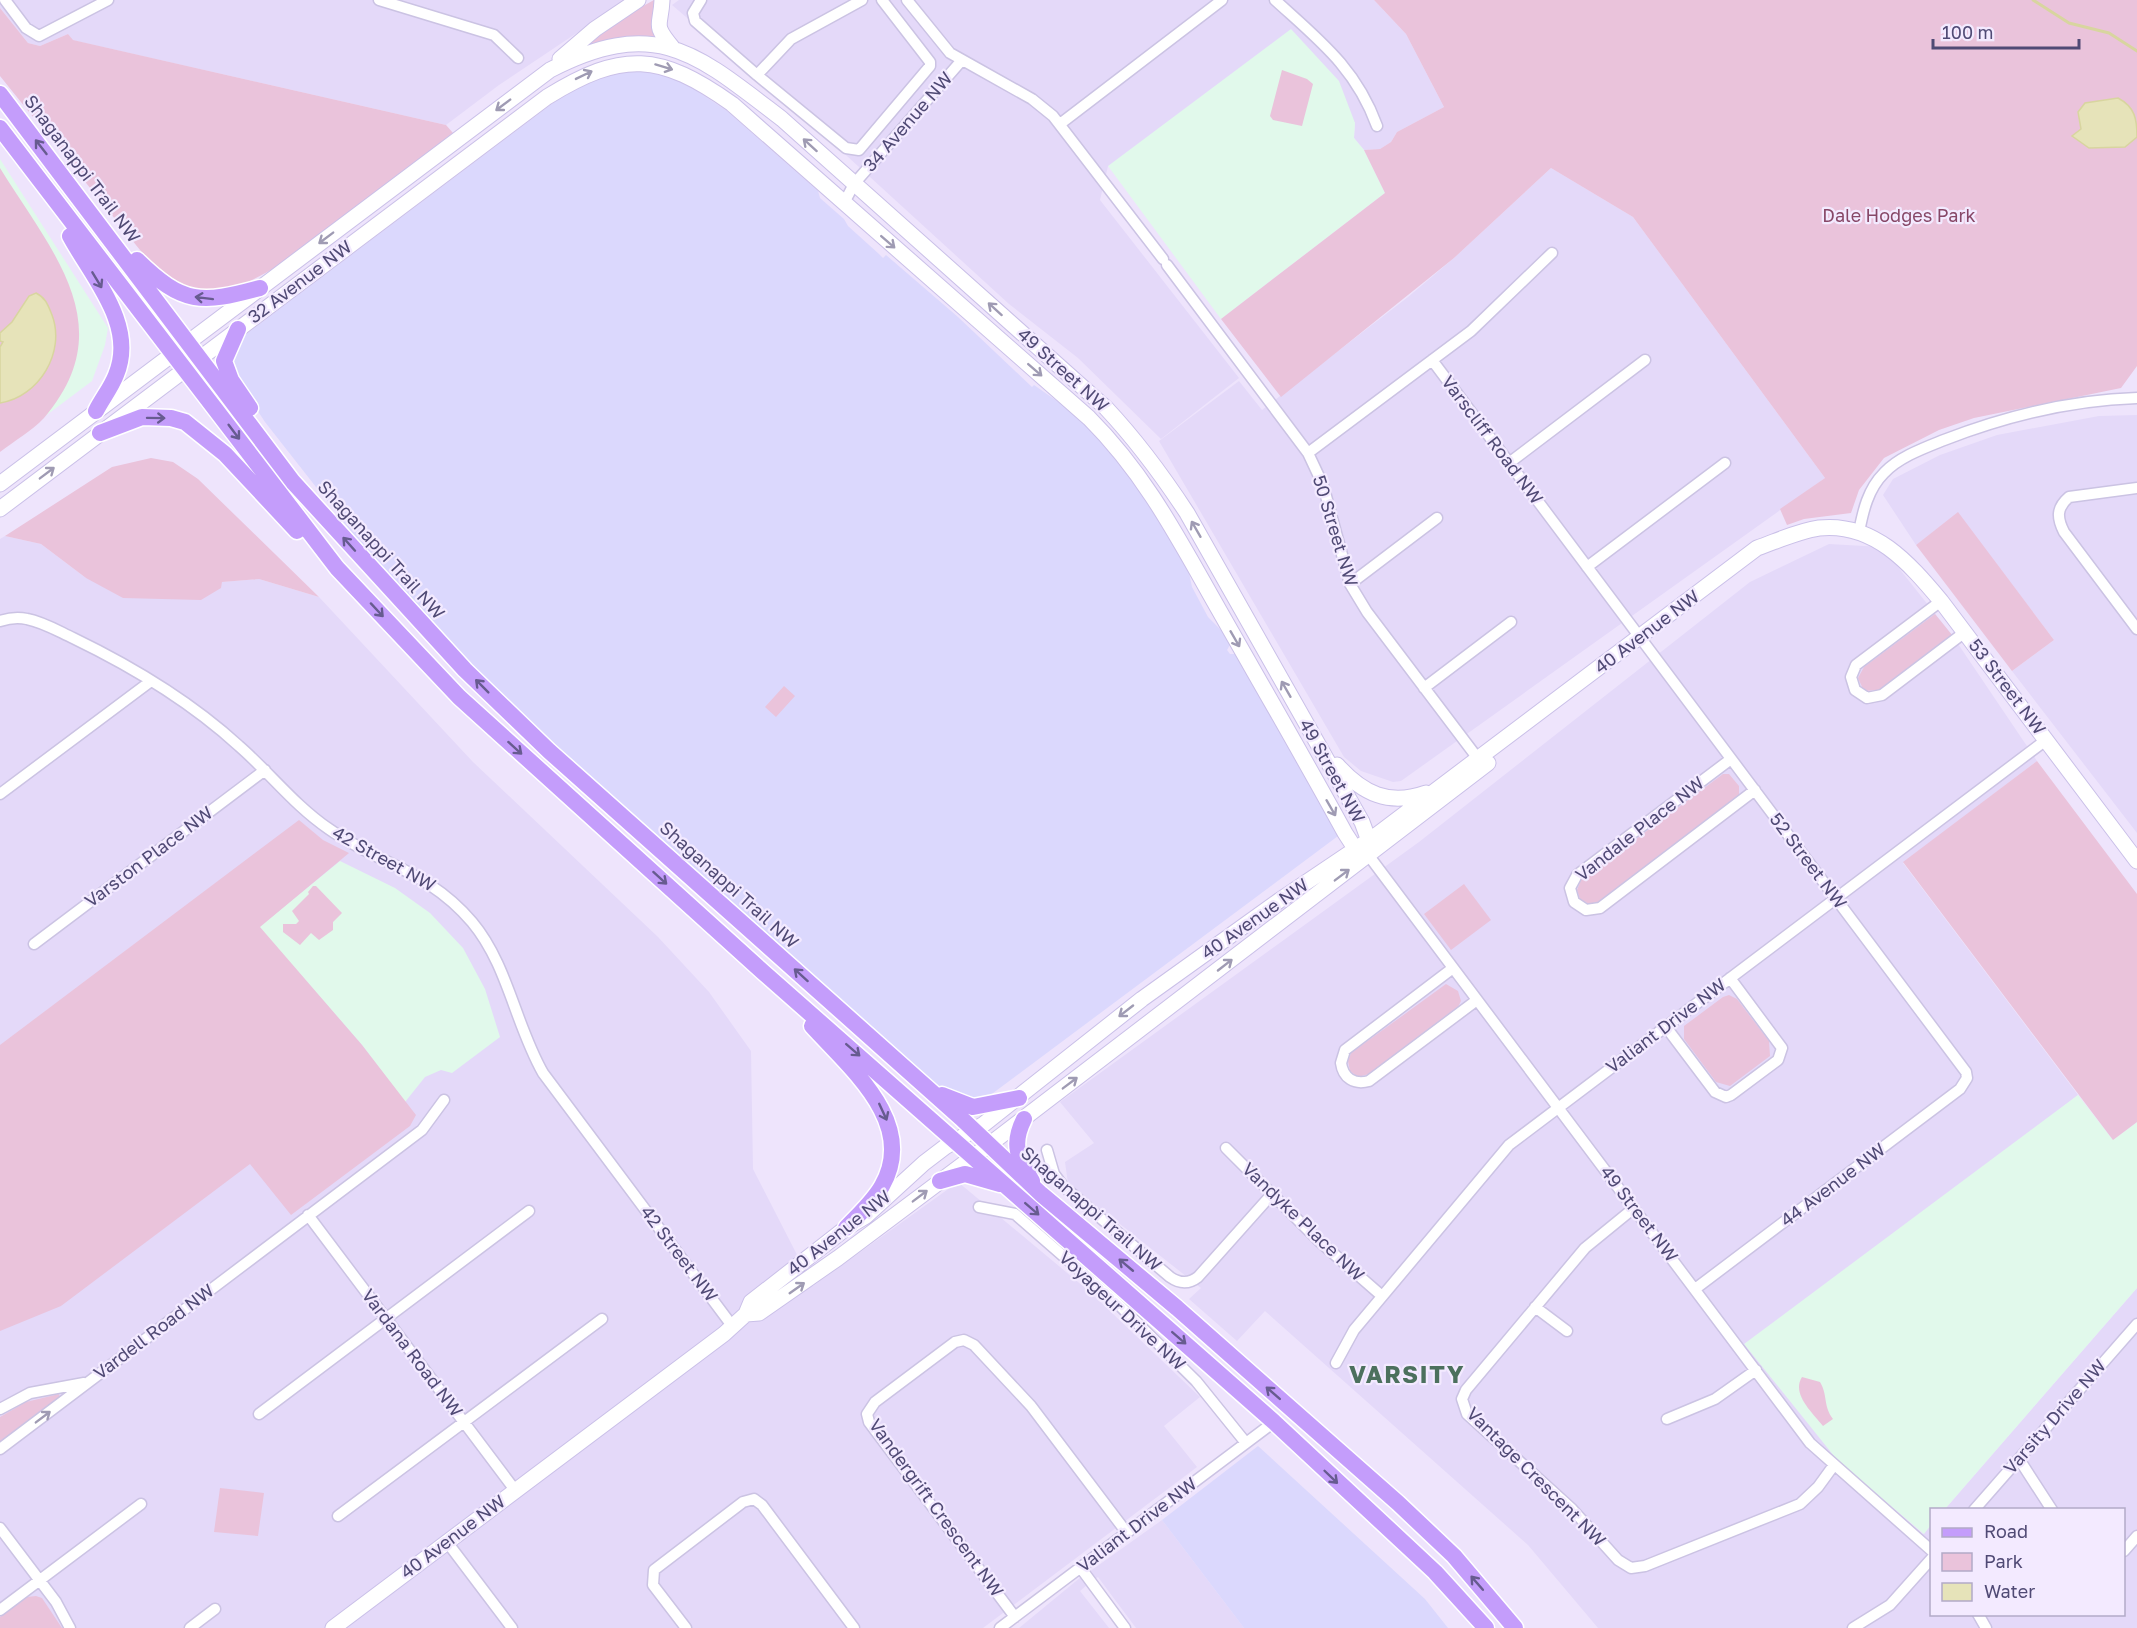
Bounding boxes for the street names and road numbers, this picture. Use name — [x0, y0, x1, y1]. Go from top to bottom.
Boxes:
street label: 34 Avenue NW — [858, 67, 957, 176]
street label: Shaganappi Trail NW — [20, 90, 146, 247]
street label: 32 Avenue NW — [243, 235, 356, 327]
street label: 49 Street NW — [1014, 323, 1114, 416]
street label: Varscliff Road NW — [1437, 371, 1548, 508]
street label: 50 Street NW — [1309, 473, 1363, 589]
street label: Shaganappi Trail NW — [314, 475, 450, 623]
street label: 40 Avenue NW — [1590, 585, 1703, 678]
street label: 53 Street NW — [1965, 634, 2051, 739]
street label: 49 Street NW — [1295, 715, 1370, 826]
street label: Vandale Place NW — [1571, 771, 1708, 885]
street label: Varston Place NW — [80, 801, 217, 912]
street label: 52 Street NW — [1766, 808, 1852, 913]
street label: Shaganappi Trail NW — [656, 816, 804, 952]
street label: 42 Street NW — [329, 821, 440, 896]
street label: 40 Avenue NW — [1197, 873, 1312, 963]
street label: Valiant Drive NW — [1601, 973, 1730, 1077]
street label: 44 Avenue NW — [1776, 1138, 1889, 1231]
street label: Shaganappi Trail NW — [1017, 1141, 1167, 1275]
street label: Vandyke Place NW — [1238, 1157, 1369, 1285]
street label: 49 Street NW — [1596, 1161, 1683, 1266]
street label: 40 Avenue NW — [782, 1185, 895, 1280]
street label: 42 Street NW — [637, 1201, 723, 1306]
street label: Voyageur Drive NW — [1055, 1246, 1191, 1375]
street label: Vardell Road NW — [89, 1279, 218, 1384]
street label: Vardana Road NW — [358, 1284, 468, 1421]
street label: Varsity Drive NW — [1998, 1355, 2110, 1478]
street label: Vantage Crescent NW — [1462, 1402, 1611, 1551]
street label: Vandergrift Crescent NW — [865, 1414, 1009, 1601]
street label: Valiant Drive NW — [1072, 1472, 1201, 1576]
street label: 40 Avenue NW — [396, 1490, 509, 1583]

